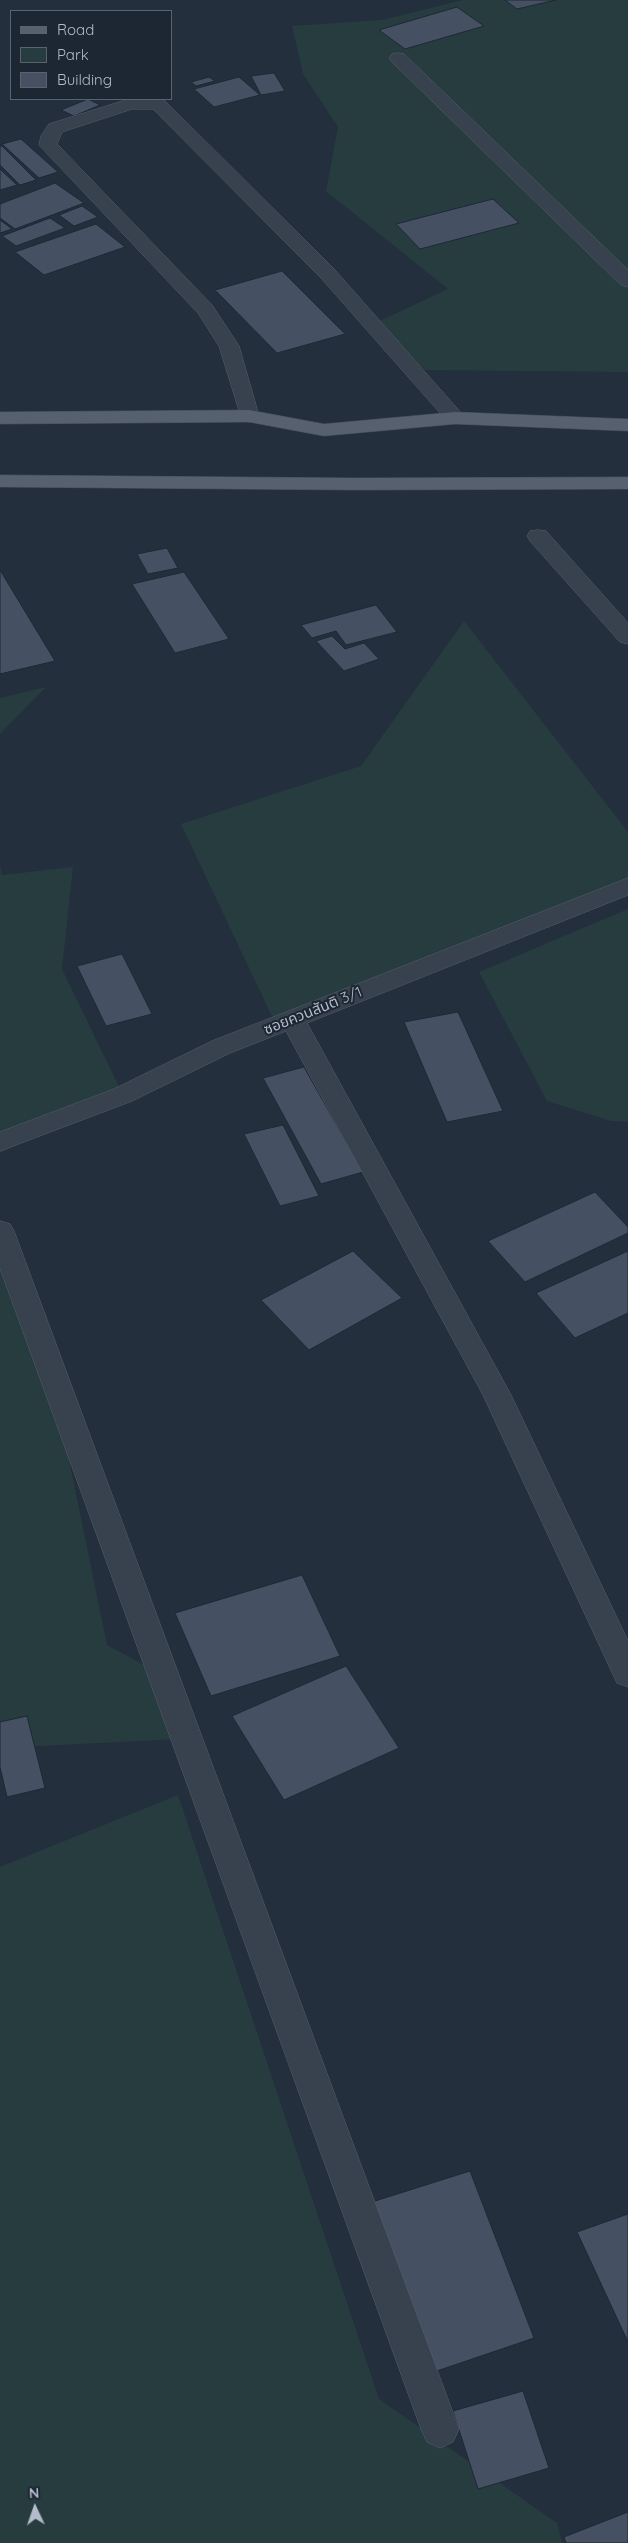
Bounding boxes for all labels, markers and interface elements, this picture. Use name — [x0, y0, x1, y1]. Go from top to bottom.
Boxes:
legend — [10, 10, 172, 100]
text: Road — [57, 20, 94, 39]
text: Park — [57, 45, 89, 64]
text: Building — [57, 70, 112, 89]
street label: ซอยควนสันติ 3/1 — [261, 983, 365, 1039]
north arrow — [10, 2483, 60, 2533]
text: N — [29, 2484, 40, 2502]

